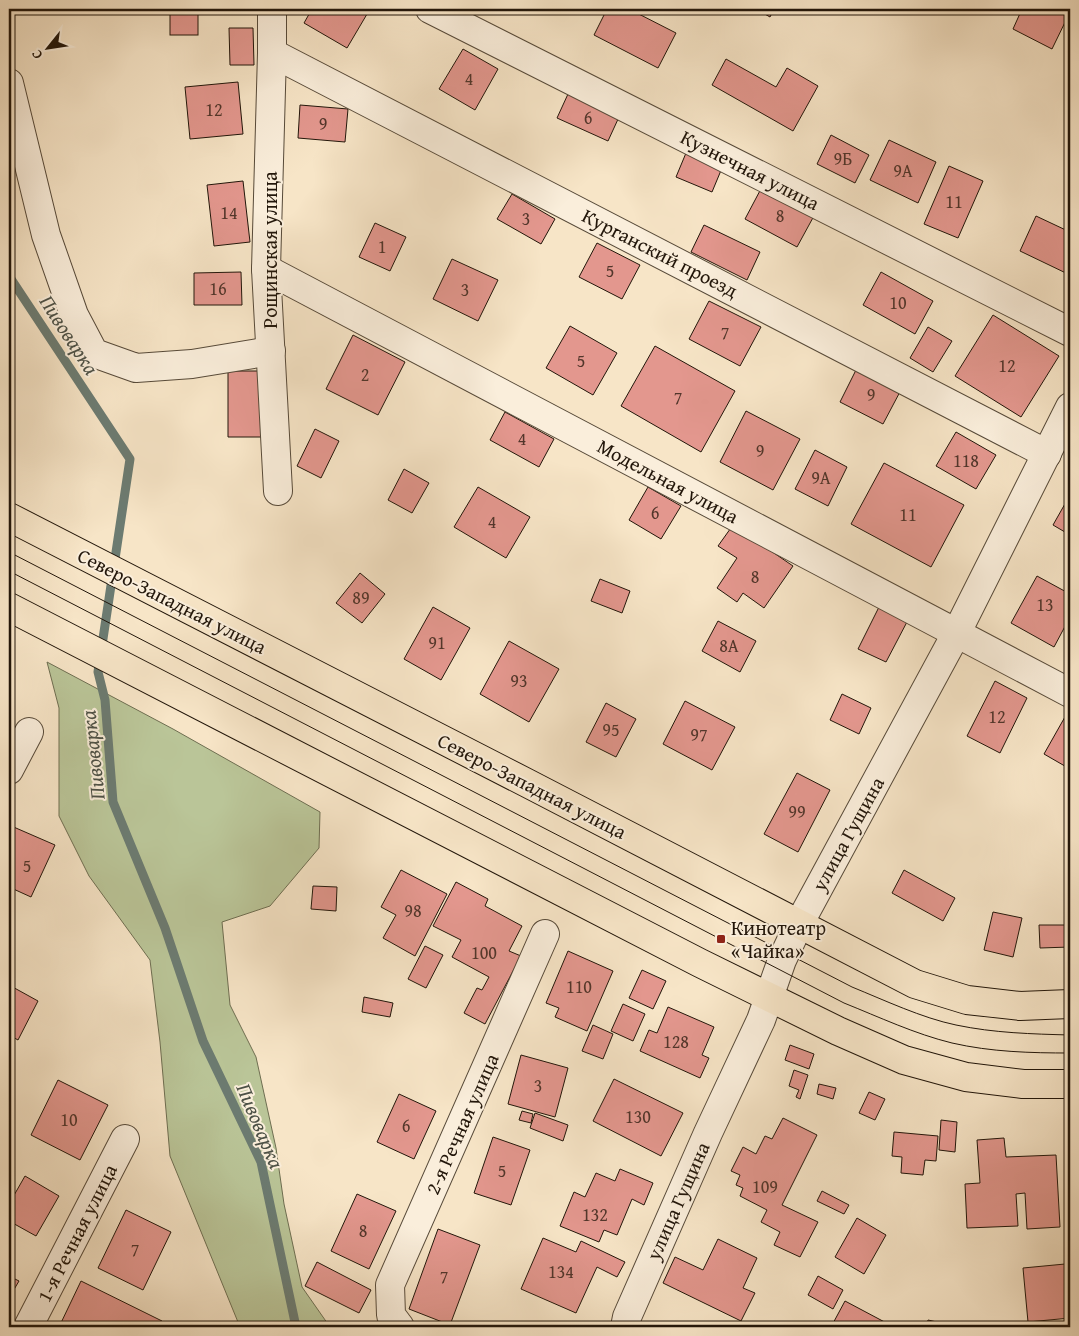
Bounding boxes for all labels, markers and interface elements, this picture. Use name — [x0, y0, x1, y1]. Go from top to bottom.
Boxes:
north arrow — [22, 22, 72, 72]
text: С — [26, 46, 47, 63]
house number: 4 — [465, 65, 473, 92]
house number: 12 — [205, 96, 223, 123]
house number: 6 — [584, 104, 592, 131]
house number: 9 — [319, 110, 327, 137]
street label: Кузнечная улица — [676, 122, 825, 217]
house number: 9Б — [834, 145, 852, 172]
house number: 9А — [893, 157, 913, 184]
street label: Рощинская улица — [255, 171, 284, 329]
house number: 11 — [945, 188, 963, 215]
house number: 14 — [220, 199, 238, 226]
street label: Курганский проезд — [577, 201, 743, 304]
house number: 8 — [776, 202, 784, 229]
house number: 3 — [522, 205, 530, 232]
house number: 1 — [378, 233, 386, 260]
house number: 5 — [606, 257, 614, 284]
house number: 16 — [209, 275, 227, 302]
house number: 3 — [461, 276, 469, 303]
water label: Пивоварка — [32, 289, 107, 381]
house number: 10 — [889, 289, 907, 316]
house number: 7 — [721, 319, 729, 346]
house number: 5 — [577, 347, 585, 374]
house number: 12 — [998, 352, 1016, 379]
house number: 2 — [361, 361, 369, 388]
house number: 9 — [867, 381, 875, 408]
house number: 7 — [674, 384, 682, 411]
house number: 4 — [518, 425, 526, 452]
street label: Модельная улица — [592, 431, 744, 530]
house number: 9 — [756, 437, 764, 464]
house number: 118 — [953, 447, 979, 474]
house number: 9А — [811, 464, 831, 491]
house number: 6 — [651, 499, 659, 526]
house number: 11 — [899, 501, 917, 528]
house number: 4 — [488, 508, 496, 535]
street label: Северо-Западная улица — [73, 540, 272, 661]
house number: 8 — [751, 563, 759, 590]
house number: 89 — [352, 584, 370, 611]
house number: 13 — [1036, 591, 1054, 618]
house number: 91 — [428, 629, 446, 656]
house number: 8А — [719, 632, 739, 659]
house number: 93 — [510, 667, 528, 694]
house number: 12 — [988, 703, 1006, 730]
water label: Пивоварка — [72, 708, 113, 801]
house number: 95 — [602, 716, 620, 743]
house number: 97 — [690, 721, 708, 748]
street label: Северо-Западная улица — [433, 725, 632, 846]
street label: улица Гущина — [804, 771, 891, 897]
house number: 99 — [788, 798, 806, 825]
house number: 5 — [23, 852, 31, 879]
house number: 98 — [404, 897, 422, 924]
place label: Кинотеатр «Чайка» — [731, 913, 826, 965]
marker: Кинотеатр «Чайка» — [715, 933, 727, 945]
house number: 100 — [471, 939, 497, 966]
house number: 110 — [566, 973, 592, 1000]
house number: 128 — [663, 1028, 689, 1055]
street label: 2-я Речная улица — [417, 1048, 506, 1199]
house number: 3 — [534, 1072, 542, 1099]
water label: Пивоварка — [229, 1078, 292, 1174]
house number: 130 — [625, 1103, 651, 1130]
house number: 10 — [60, 1106, 78, 1133]
house number: 6 — [402, 1112, 410, 1139]
street label: улица Гущина — [638, 1137, 717, 1265]
house number: 5 — [498, 1157, 506, 1184]
street label: 1-я Речная улица — [29, 1158, 124, 1307]
house number: 109 — [752, 1173, 778, 1200]
house number: 132 — [582, 1201, 608, 1228]
house number: 8 — [359, 1217, 367, 1244]
house number: 7 — [131, 1236, 139, 1263]
house number: 134 — [548, 1258, 574, 1285]
house number: 7 — [440, 1263, 448, 1290]

